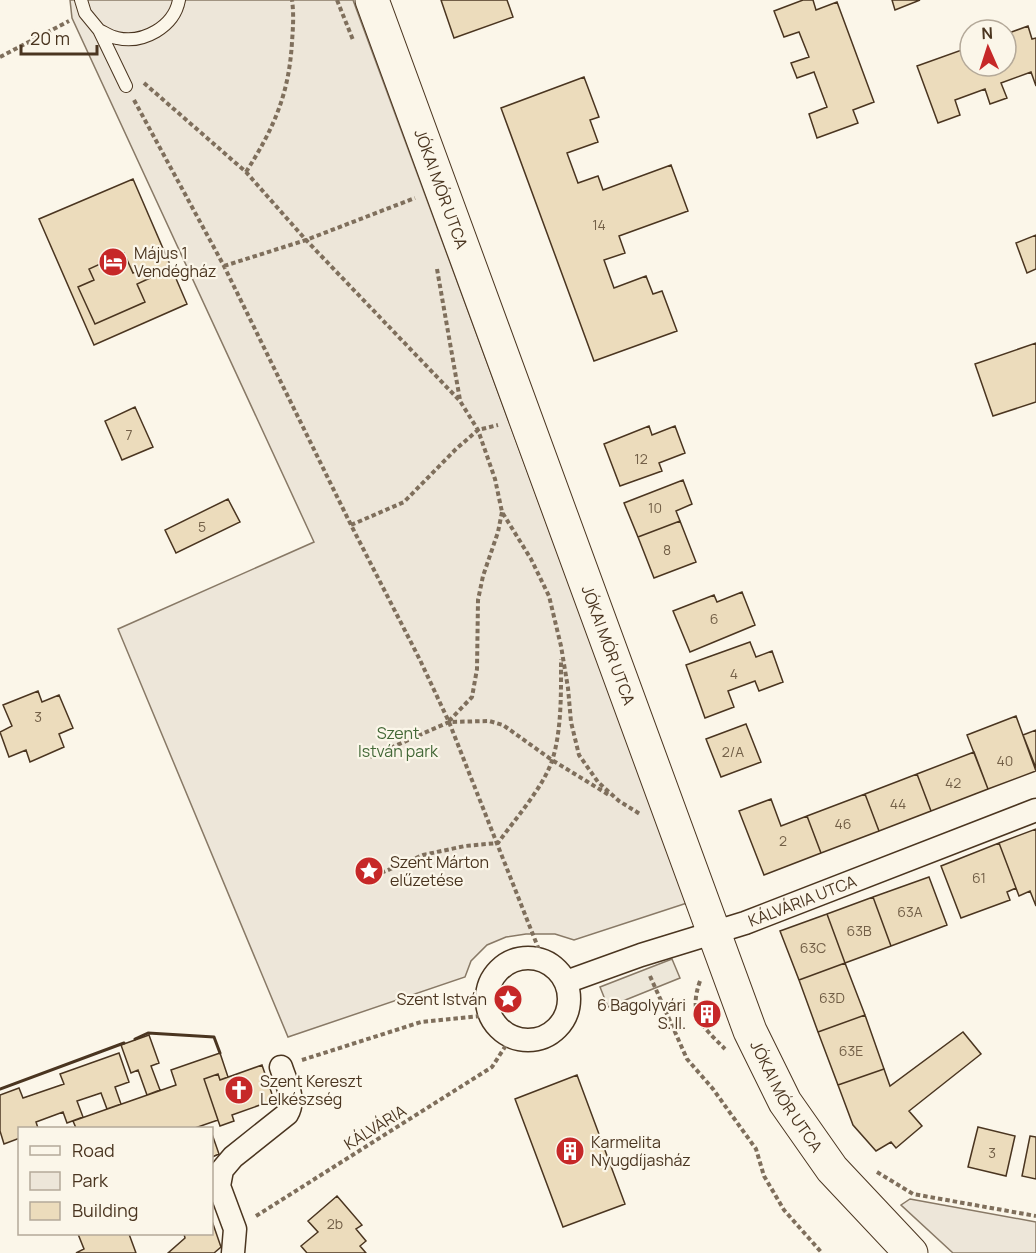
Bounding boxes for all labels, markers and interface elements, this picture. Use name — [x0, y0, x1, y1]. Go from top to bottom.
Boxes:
scale bar — [21, 18, 98, 56]
north arrow — [958, 18, 1018, 78]
text: N — [981, 22, 994, 44]
text: 20 m — [30, 26, 70, 50]
street label: JÓKAI MÓR UTCA — [409, 126, 473, 252]
house number: 14 — [592, 215, 606, 234]
place label: Május 1 Vendégház — [134, 242, 216, 282]
hotel icon: Május 1 Vendégház — [97, 246, 129, 278]
house number: 7 — [125, 425, 133, 444]
house number: 12 — [634, 449, 648, 468]
house number: 10 — [648, 498, 662, 517]
house number: 5 — [198, 517, 206, 536]
house number: 8 — [663, 540, 671, 559]
street label: JÓKAI MÓR UTCA — [576, 582, 640, 708]
house number: 6 — [710, 609, 718, 628]
house number: 4 — [730, 664, 738, 683]
house number: 3 — [34, 707, 42, 726]
park label: Szent István park — [358, 722, 439, 762]
house number: 2/A — [722, 742, 744, 761]
house number: 40 — [997, 751, 1013, 770]
house number: 42 — [945, 773, 961, 792]
house number: 44 — [890, 794, 906, 813]
house number: 46 — [835, 814, 851, 833]
house number: 2 — [779, 831, 787, 850]
place label: Szent Márton elűzetése — [390, 851, 489, 891]
place icon: Szent Márton elűzetése — [353, 855, 385, 887]
house number: 61 — [972, 868, 986, 887]
street label: KÁLVÁRIA UTCA — [745, 870, 860, 932]
house number: 63A — [897, 902, 923, 921]
house number: 63B — [846, 921, 872, 940]
house number: 63C — [800, 938, 826, 957]
place icon: Szent István — [492, 983, 524, 1015]
place label: Szent István — [396, 988, 487, 1010]
house number: 63D — [819, 988, 845, 1007]
place label: 6 Bagolyvári S. II. — [597, 994, 686, 1034]
building icon: 6 Bagolyvári S. II. — [691, 998, 723, 1030]
street label: JÓKAI MÓR UTCA — [745, 1037, 828, 1156]
house number: 63E — [839, 1041, 863, 1060]
place label: Szent Kereszt Lelkészség — [260, 1070, 362, 1110]
church icon: Szent Kereszt Lelkészség — [223, 1074, 255, 1106]
street label: KÁLVÁRIA — [340, 1099, 410, 1155]
legend — [18, 1127, 213, 1235]
place label: Karmelita Nyugdíjasház — [591, 1131, 691, 1171]
building icon: Karmelita Nyugdíjasház — [554, 1135, 586, 1167]
text: Road — [72, 1138, 115, 1162]
house number: 3 — [988, 1143, 996, 1162]
text: Park — [72, 1168, 109, 1192]
text: Building — [72, 1198, 138, 1222]
house number: 2b — [327, 1214, 343, 1233]

